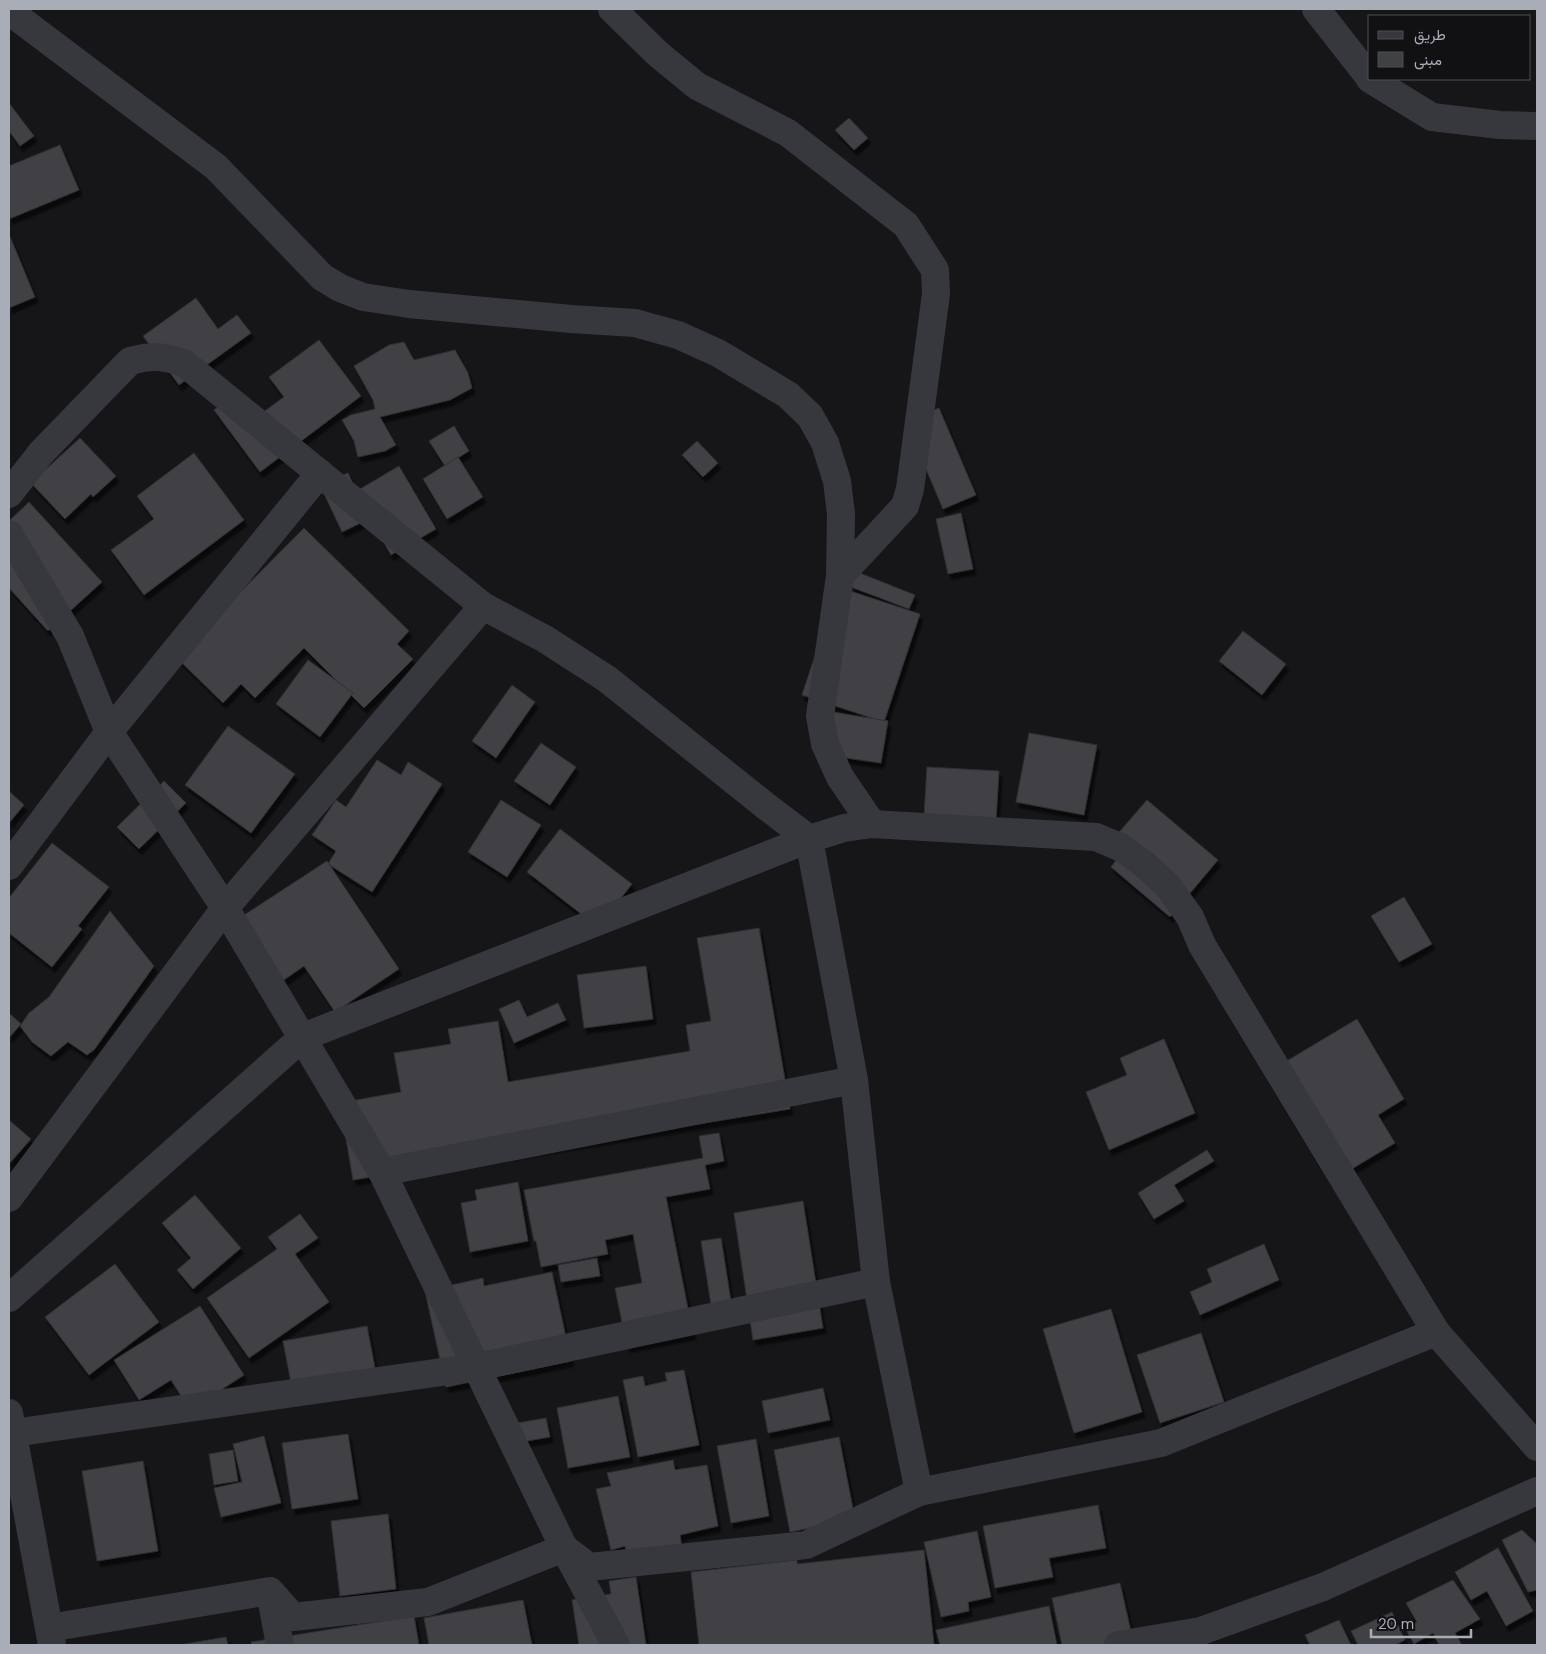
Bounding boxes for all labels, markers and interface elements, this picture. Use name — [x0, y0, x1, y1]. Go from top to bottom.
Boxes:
legend — [1368, 15, 1531, 80]
text: طريق — [1414, 25, 1446, 45]
text: مبنى — [1414, 50, 1442, 70]
scale bar — [1371, 1606, 1471, 1638]
text: 20 m — [1378, 1614, 1414, 1634]

